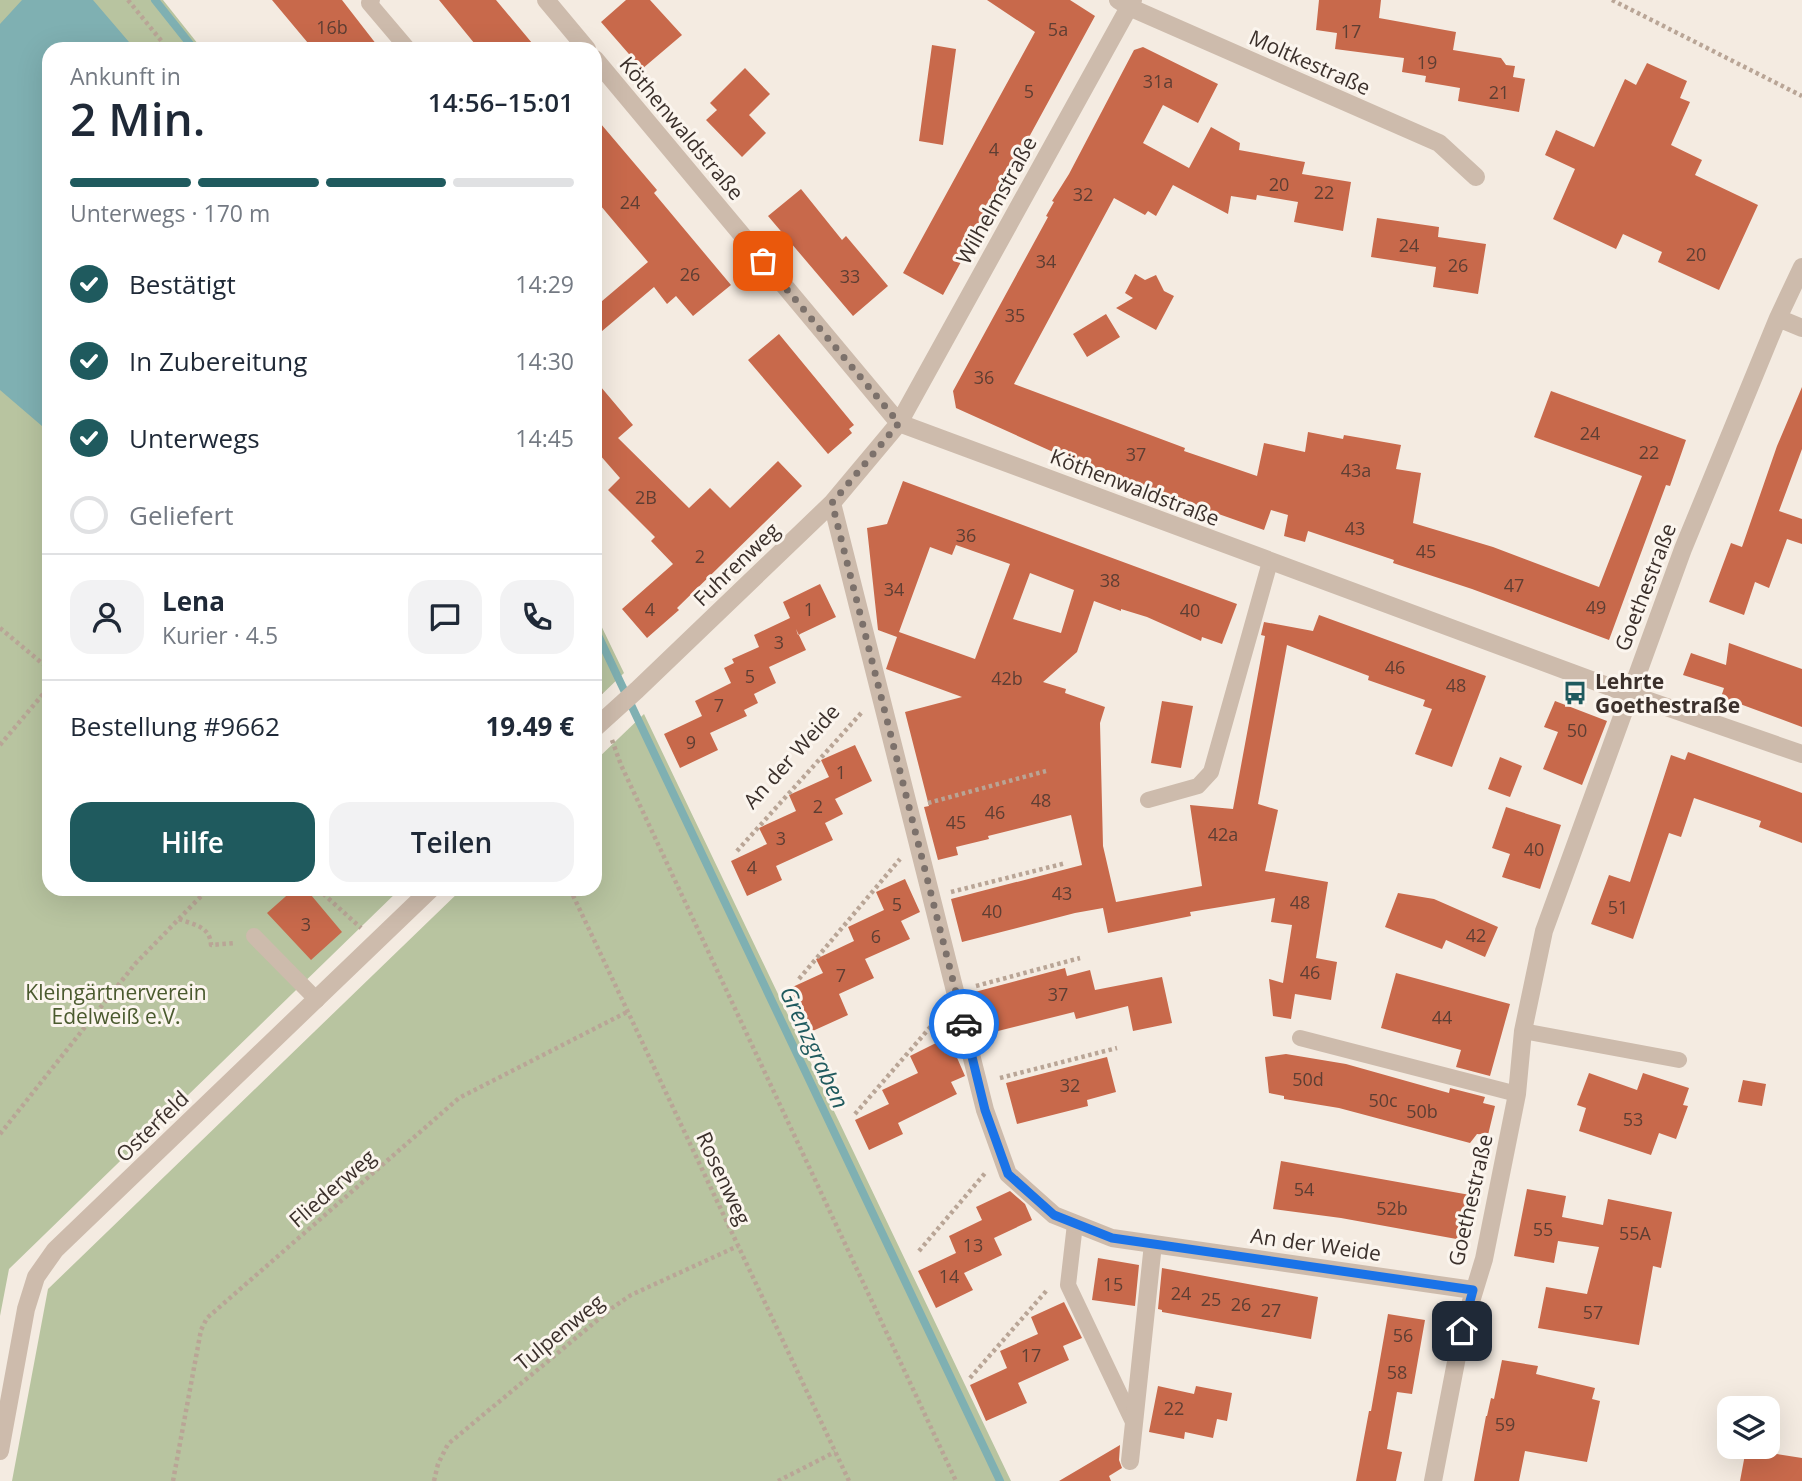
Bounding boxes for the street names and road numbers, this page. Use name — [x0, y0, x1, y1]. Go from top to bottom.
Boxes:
street label: Moltkestraße — [1245, 23, 1375, 101]
street label: Köthenwaldstraße — [614, 50, 750, 206]
street label: Wilhelmstraße — [949, 131, 1043, 269]
street label: Köthenwaldstraße — [1046, 442, 1224, 532]
street label: Fuhrenweg — [687, 516, 785, 612]
street label: Goethestraße — [1608, 519, 1682, 655]
street label: An der Weide — [737, 698, 845, 814]
street label: Osterfeld — [109, 1084, 195, 1168]
street label: Rosenweg — [690, 1127, 758, 1229]
street label: Goethestraße — [1441, 1131, 1499, 1269]
street label: Fliederweg — [283, 1143, 381, 1233]
street label: An der Weide — [1249, 1221, 1383, 1267]
street label: Tulpenweg — [509, 1288, 609, 1376]

